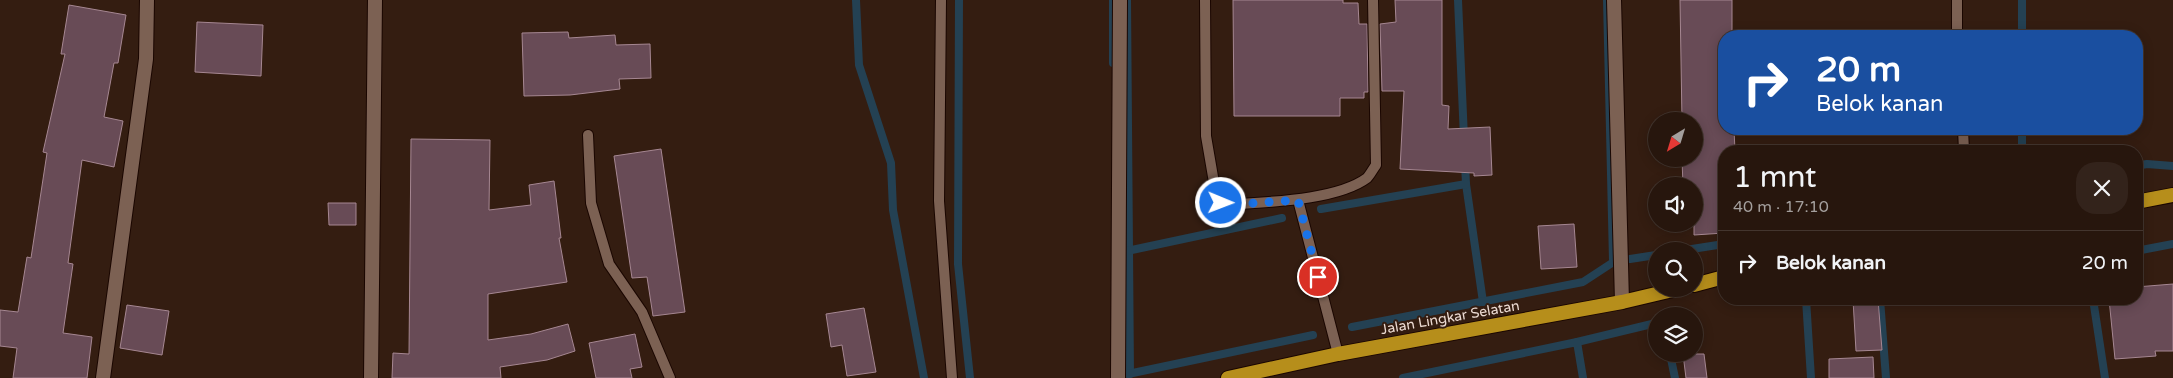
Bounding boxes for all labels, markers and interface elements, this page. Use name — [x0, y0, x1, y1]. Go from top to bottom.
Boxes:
text: 20 m — [1816, 49, 1901, 91]
icon: right — [1733, 50, 1798, 115]
text: Belok kanan — [1816, 91, 1943, 117]
north arrow — [1648, 112, 1702, 168]
map controls — [1648, 112, 1703, 362]
text: 1 mnt — [1733, 159, 1817, 196]
button: close — [2076, 162, 2128, 214]
position arrow — [1194, 176, 1246, 228]
button: sound — [1648, 177, 1703, 232]
text: 40 m · 17:10 — [1733, 197, 1829, 217]
button: search — [1648, 242, 1703, 297]
icon: right — [1733, 249, 1761, 277]
text: Belok kanan — [1776, 252, 1886, 274]
text: 20 m — [2082, 252, 2128, 274]
pin — [1297, 256, 1339, 298]
icon: arrive — [1304, 263, 1332, 291]
street label: Jalan Lingkar Selatan — [1379, 297, 1521, 338]
button: layers — [1648, 307, 1703, 362]

